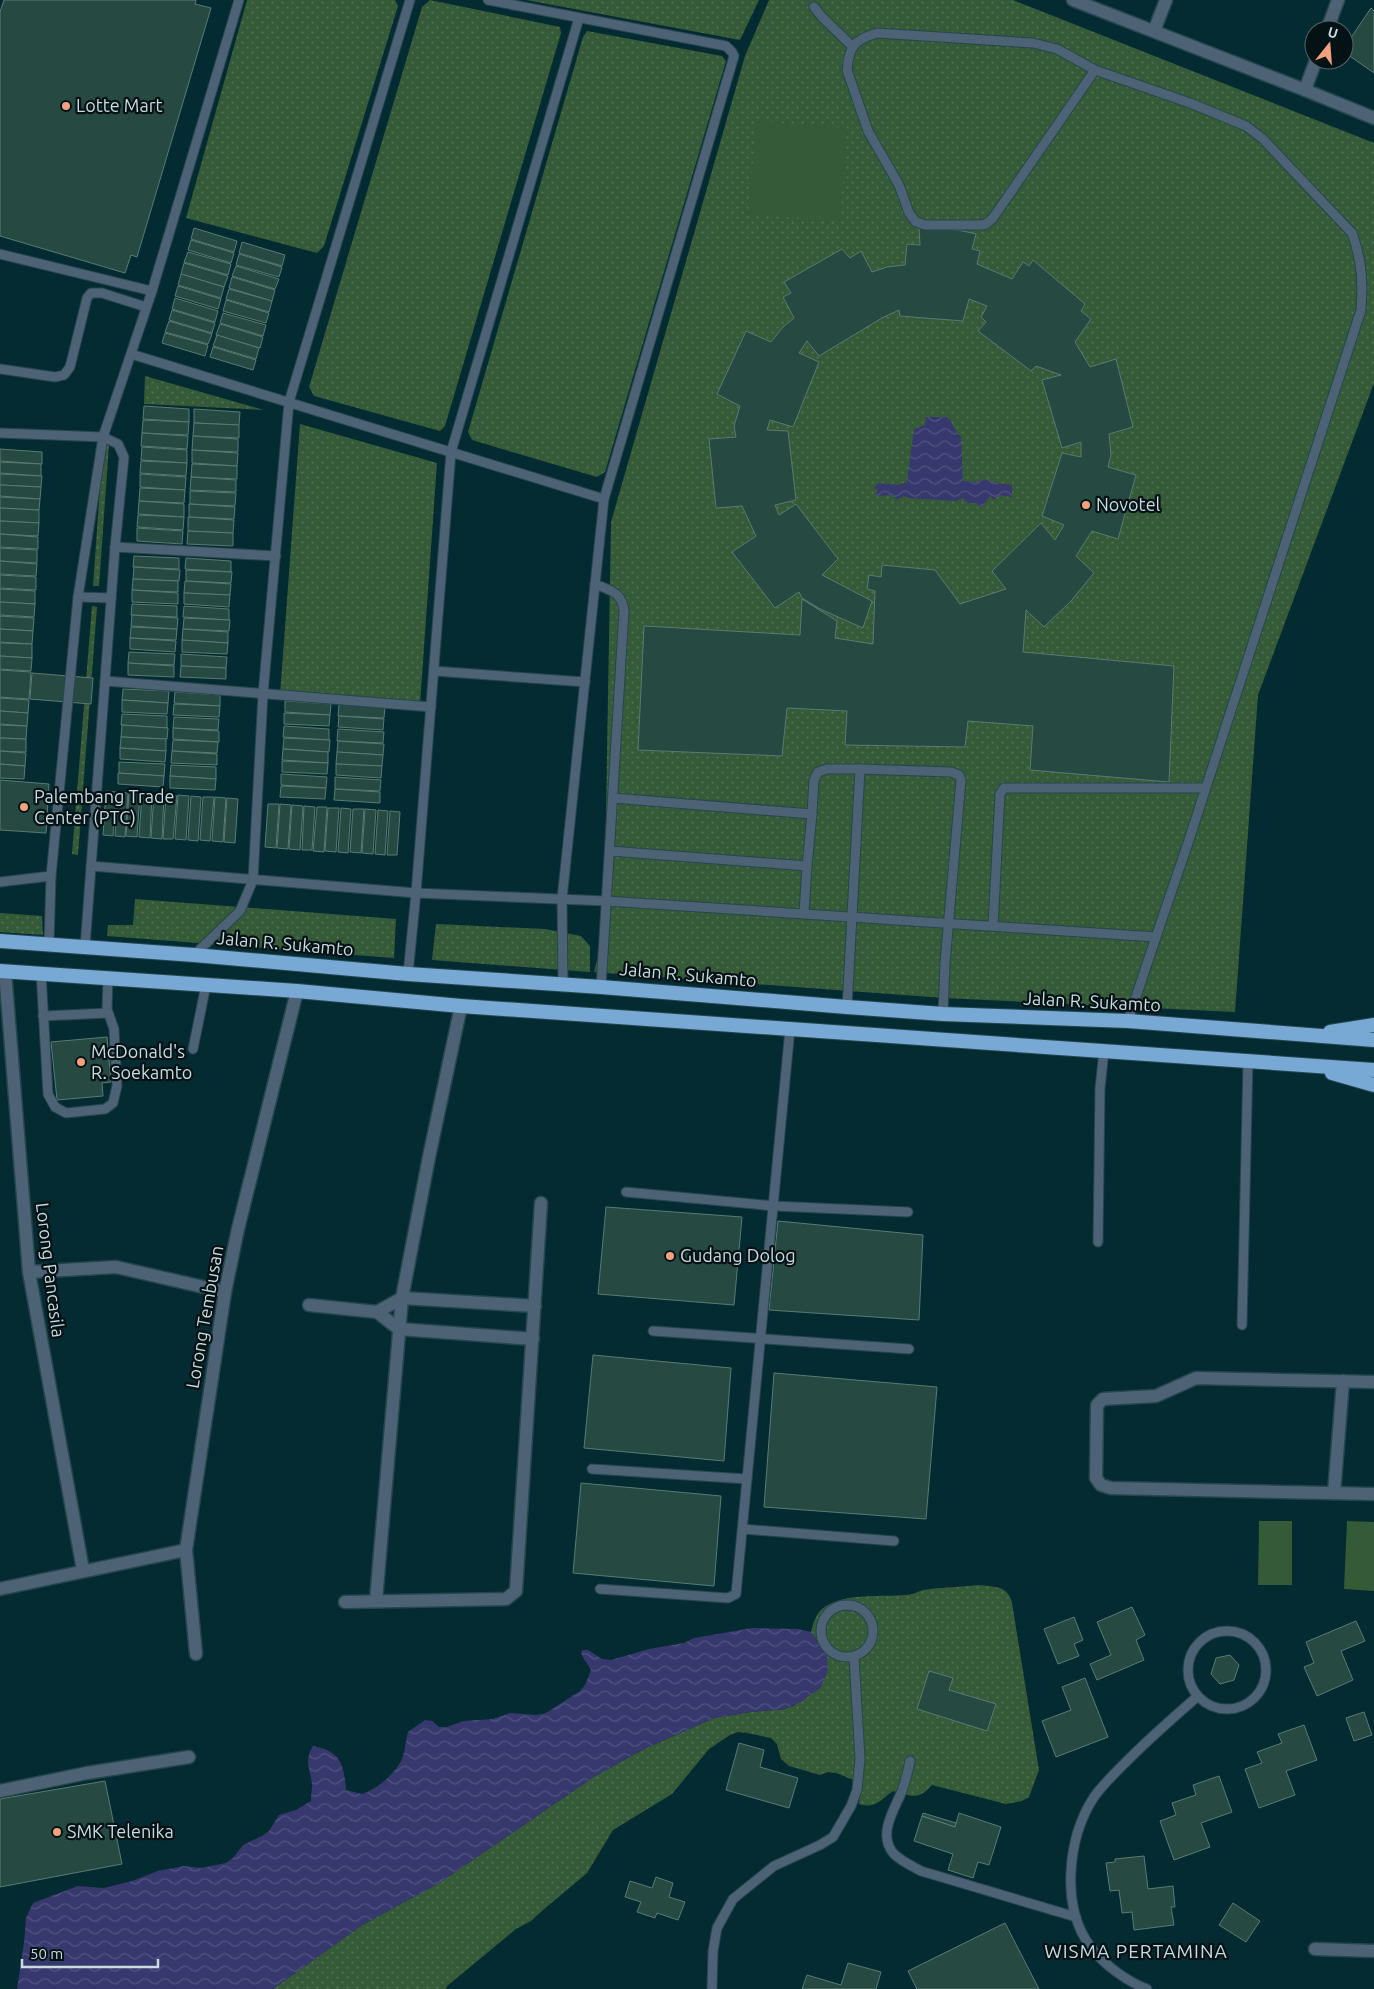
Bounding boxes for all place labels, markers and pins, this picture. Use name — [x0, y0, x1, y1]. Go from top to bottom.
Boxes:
place label: Lotte Mart — [76, 95, 163, 115]
marker: Lotte Mart — [60, 100, 72, 112]
place label: Novotel — [1096, 494, 1161, 514]
marker: Novotel — [1080, 499, 1092, 511]
place label: Palembang Trade Center (PTC) — [34, 786, 175, 828]
marker: Palembang Trade Center (PTC) — [18, 801, 30, 813]
place label: McDonald's R. Soekamto — [91, 1041, 192, 1082]
marker: McDonald's R. Soekamto — [75, 1056, 87, 1068]
place label: Gudang Dolog — [680, 1245, 796, 1265]
marker: Gudang Dolog — [664, 1250, 676, 1262]
place label: SMK Telenika — [67, 1821, 174, 1841]
marker: SMK Telenika — [51, 1826, 63, 1838]

